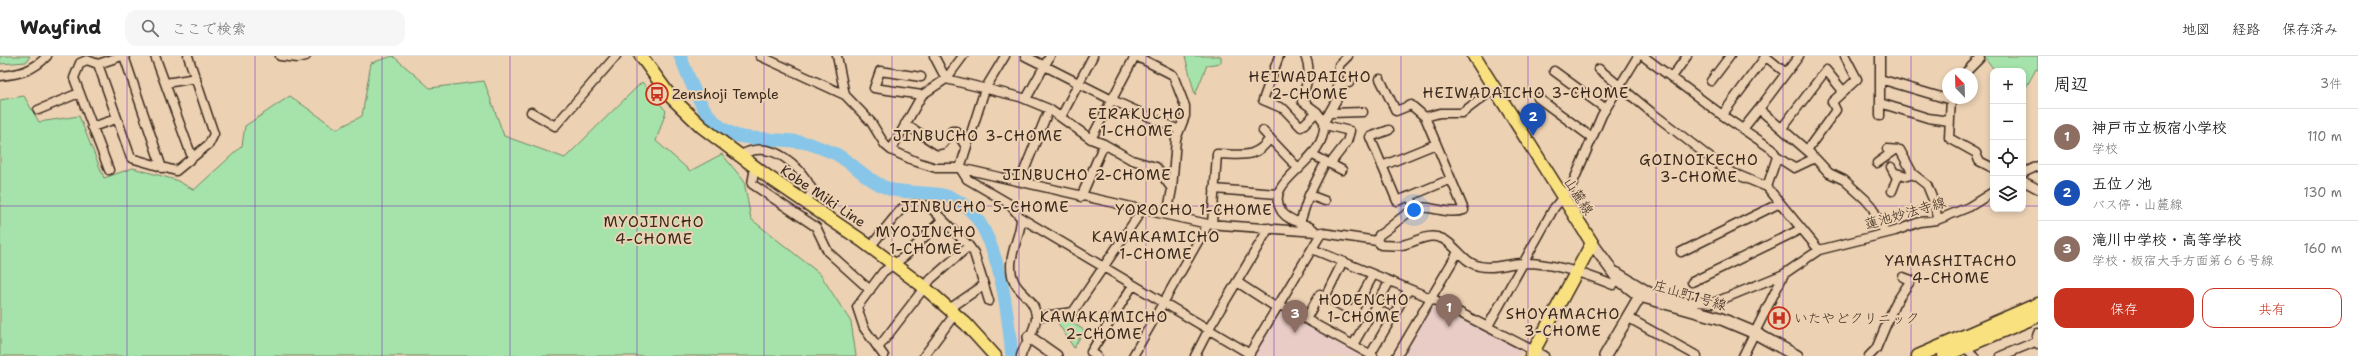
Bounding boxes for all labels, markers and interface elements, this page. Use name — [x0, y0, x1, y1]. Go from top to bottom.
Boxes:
search box — [125, 10, 405, 46]
text: Wayfind — [20, 15, 101, 40]
icon: search — [139, 17, 161, 39]
text: ここで検索 — [171, 19, 246, 39]
text: 地図 — [2182, 20, 2210, 38]
text: 経路 — [2232, 20, 2260, 38]
text: 保存済み — [2282, 20, 2338, 38]
district label: HEIWADAICHO 2-CHOME — [1249, 67, 1371, 104]
north arrow — [1942, 68, 1978, 104]
map controls — [1990, 68, 2026, 212]
button: + — [1990, 68, 2026, 104]
text: 周辺 — [2054, 73, 2088, 95]
text: 3件 — [2320, 75, 2342, 92]
bus stop icon: Zenshoji Temple — [644, 81, 670, 107]
district label: HEIWADAICHO 3-CHOME — [1423, 83, 1629, 103]
place label: Zenshoji Temple — [672, 85, 779, 103]
pin: 2 — [1520, 103, 1546, 136]
district label: EIRAKUCHO 1-CHOME — [1088, 104, 1186, 141]
button: − — [1990, 104, 2026, 140]
text: 神戸市立板宿小学校 — [2092, 118, 2227, 138]
district label: JINBUCHO 3-CHOME — [893, 126, 1063, 146]
text: 1 — [2064, 128, 2070, 145]
text: 110 m — [2307, 128, 2342, 145]
button: locate — [1990, 140, 2026, 176]
text: 学校 — [2092, 140, 2118, 157]
district label: GOINOIKECHO 3-CHOME — [1639, 150, 1759, 187]
street label: Kobe Miki Line — [777, 161, 869, 231]
district label: JINBUCHO 2-CHOME — [1002, 165, 1172, 185]
street label: 山麓線 — [1560, 173, 1598, 219]
text: 五位ノ池 — [2092, 174, 2152, 194]
button: layers — [1990, 176, 2026, 212]
text: 2 — [2062, 184, 2072, 201]
text: 130 m — [2304, 184, 2342, 201]
street label: 蓮池妙法寺線 — [1862, 193, 1948, 233]
text: バス停 · 山麓線 — [2092, 196, 2183, 213]
district label: JINBUCHO 5-CHOME — [900, 197, 1070, 217]
district label: YOROCHO 1-CHOME — [1115, 200, 1273, 220]
your location — [1404, 200, 1424, 220]
district label: MYOJINCHO 4-CHOME — [603, 212, 705, 249]
district label: MYOJINCHO 1-CHOME — [875, 222, 977, 259]
district label: KAWAKAMICHO 1-CHOME — [1092, 227, 1220, 264]
text: 滝川中学校・高等学校 — [2092, 230, 2242, 250]
text: 3 — [2062, 240, 2072, 257]
text: 160 m — [2304, 240, 2342, 257]
district label: YAMASHITACHO 4-CHOME — [1885, 251, 2017, 288]
text: 学校 · 板宿大手方面第６６号線 — [2092, 252, 2274, 269]
street label: 庄山町1号線 — [1651, 276, 1729, 314]
button: 保存 — [2054, 288, 2194, 328]
button: 共有 — [2202, 288, 2342, 328]
district label: HODENCHO 1-CHOME — [1319, 290, 1409, 327]
pin: 1 — [1436, 294, 1462, 327]
pin: 3 — [1282, 300, 1308, 333]
district label: SHOYAMACHO 3-CHOME — [1506, 304, 1620, 341]
hospital icon: いたやどクリニック — [1766, 305, 1792, 331]
district label: KAWAKAMICHO 2-CHOME — [1040, 307, 1168, 344]
place label: いたやどクリニック — [1794, 309, 1919, 327]

